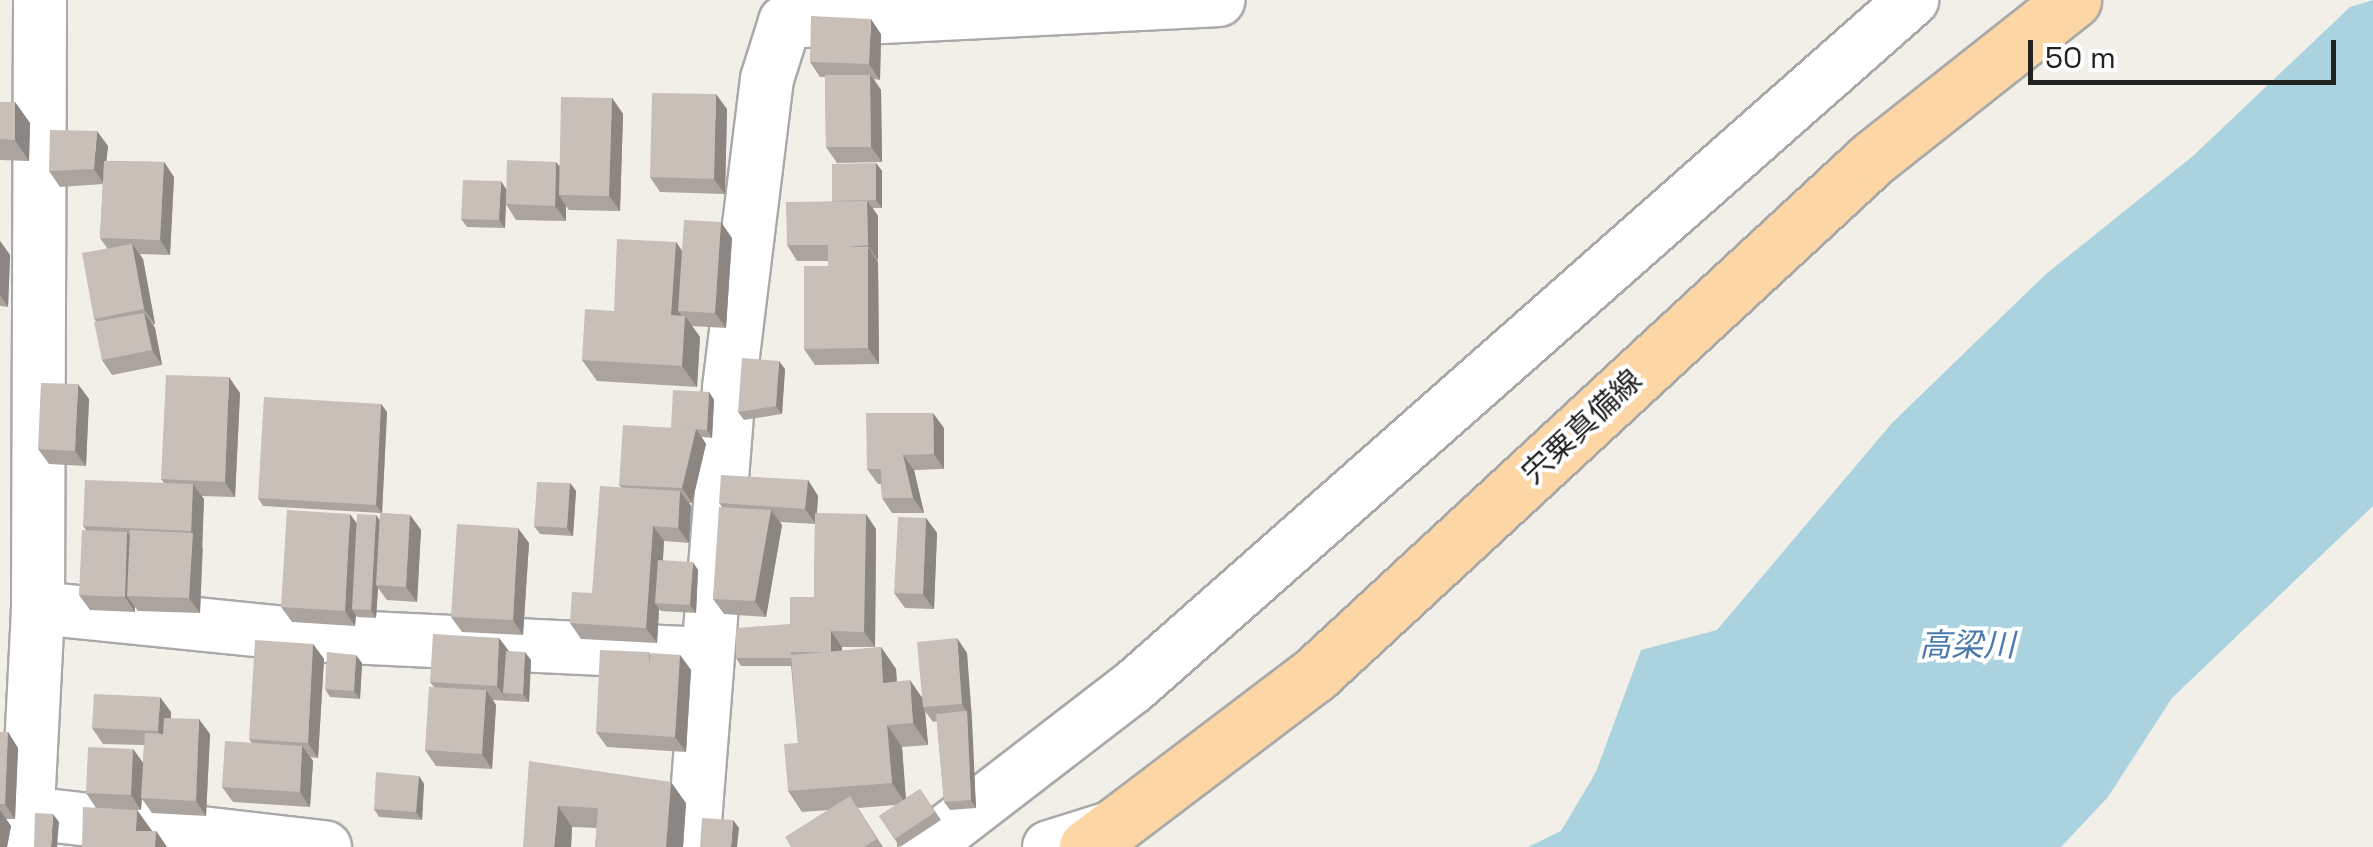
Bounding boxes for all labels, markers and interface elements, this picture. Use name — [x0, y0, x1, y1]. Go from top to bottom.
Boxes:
scale bar — [2033, 20, 2340, 82]
text: 50 m — [2045, 38, 2116, 77]
street label: 宍粟真備線 — [1515, 363, 1649, 491]
water label: 高梁川 — [1919, 626, 2015, 664]

